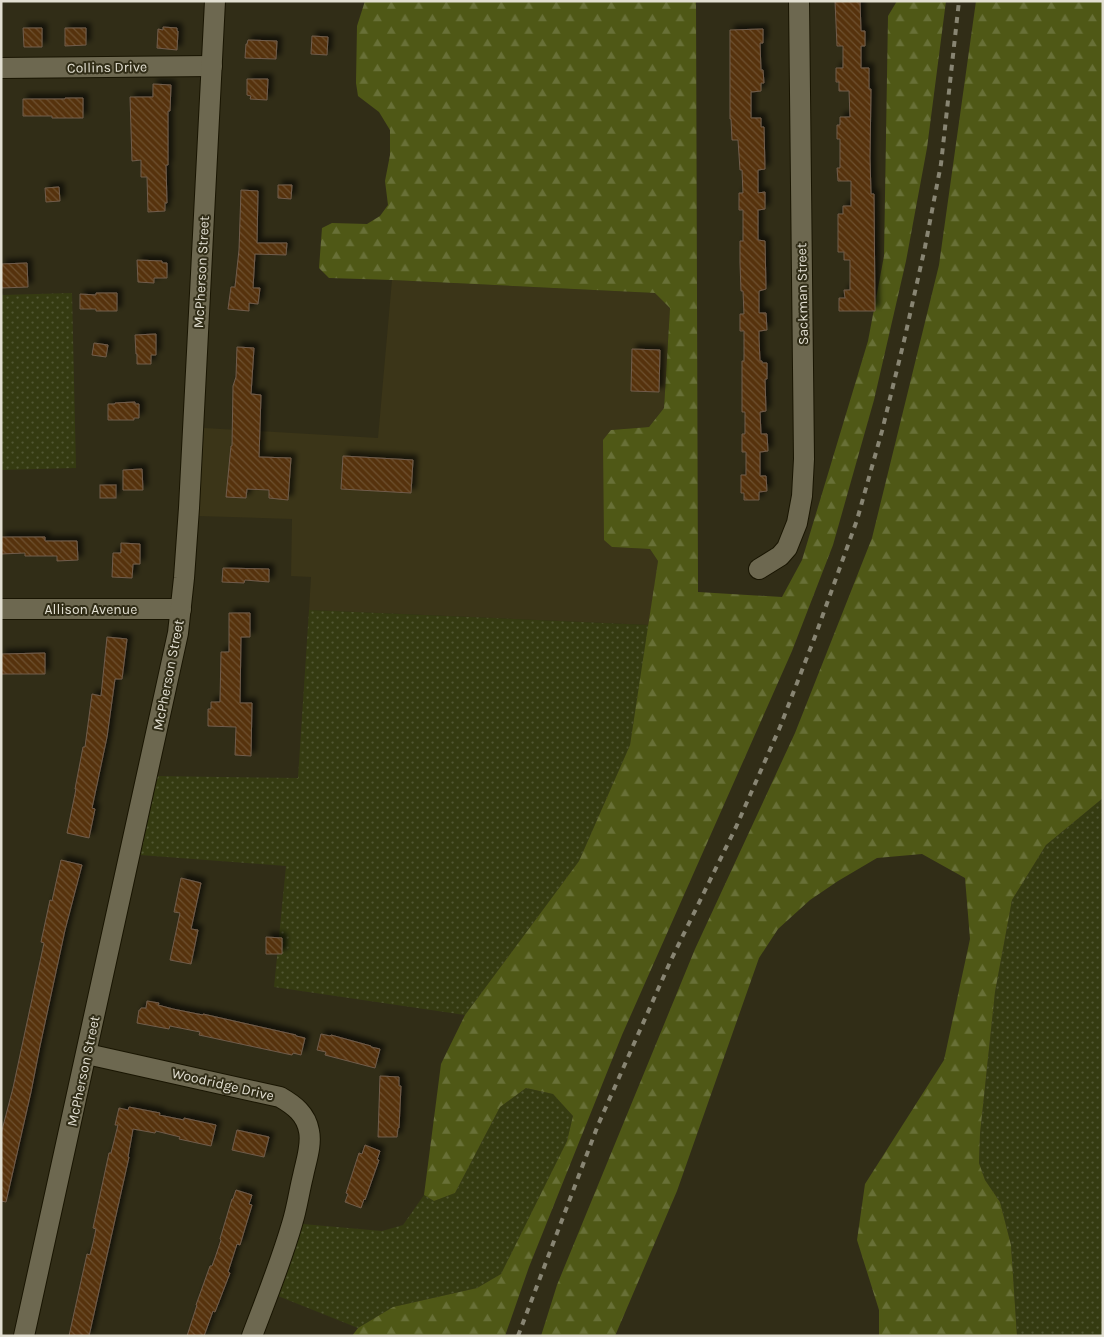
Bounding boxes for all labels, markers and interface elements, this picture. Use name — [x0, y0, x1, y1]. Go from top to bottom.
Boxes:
street label: Collins Drive — [67, 58, 147, 77]
street label: McPherson Street — [190, 215, 213, 329]
street label: Sackman Street — [793, 243, 812, 345]
street label: Allison Avenue — [45, 601, 137, 618]
street label: McPherson Street — [149, 618, 188, 732]
street label: McPherson Street — [63, 1014, 104, 1128]
street label: Woodridge Drive — [170, 1064, 276, 1105]

